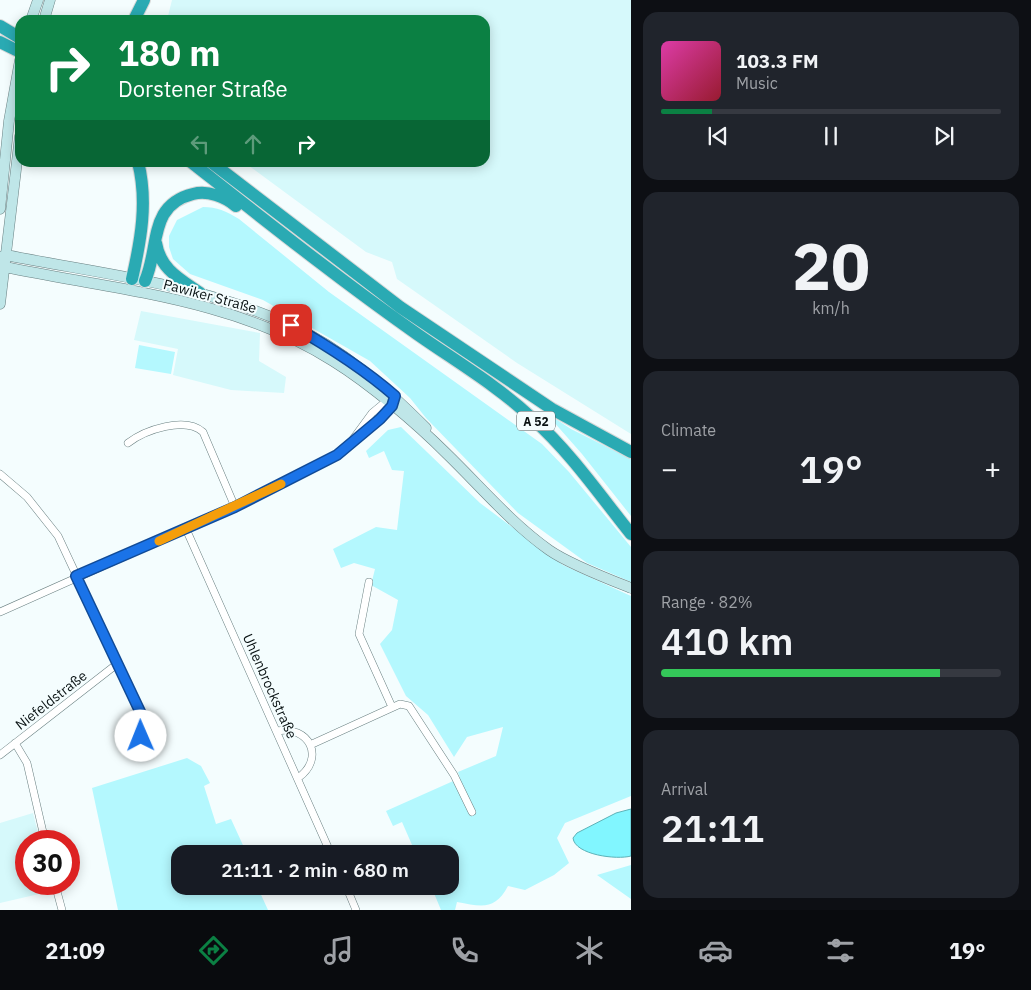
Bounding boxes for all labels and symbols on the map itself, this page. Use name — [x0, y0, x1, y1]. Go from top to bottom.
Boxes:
street label: Pawiker Straße — [162, 275, 259, 317]
pin — [270, 304, 312, 346]
road number: A 52 — [517, 412, 555, 431]
street label: Uhlenbrockstraße — [239, 631, 301, 742]
street label: Niefeldstraße — [12, 666, 91, 734]
position arrow — [114, 709, 166, 761]
speed limit sign: 30 — [15, 830, 80, 895]

